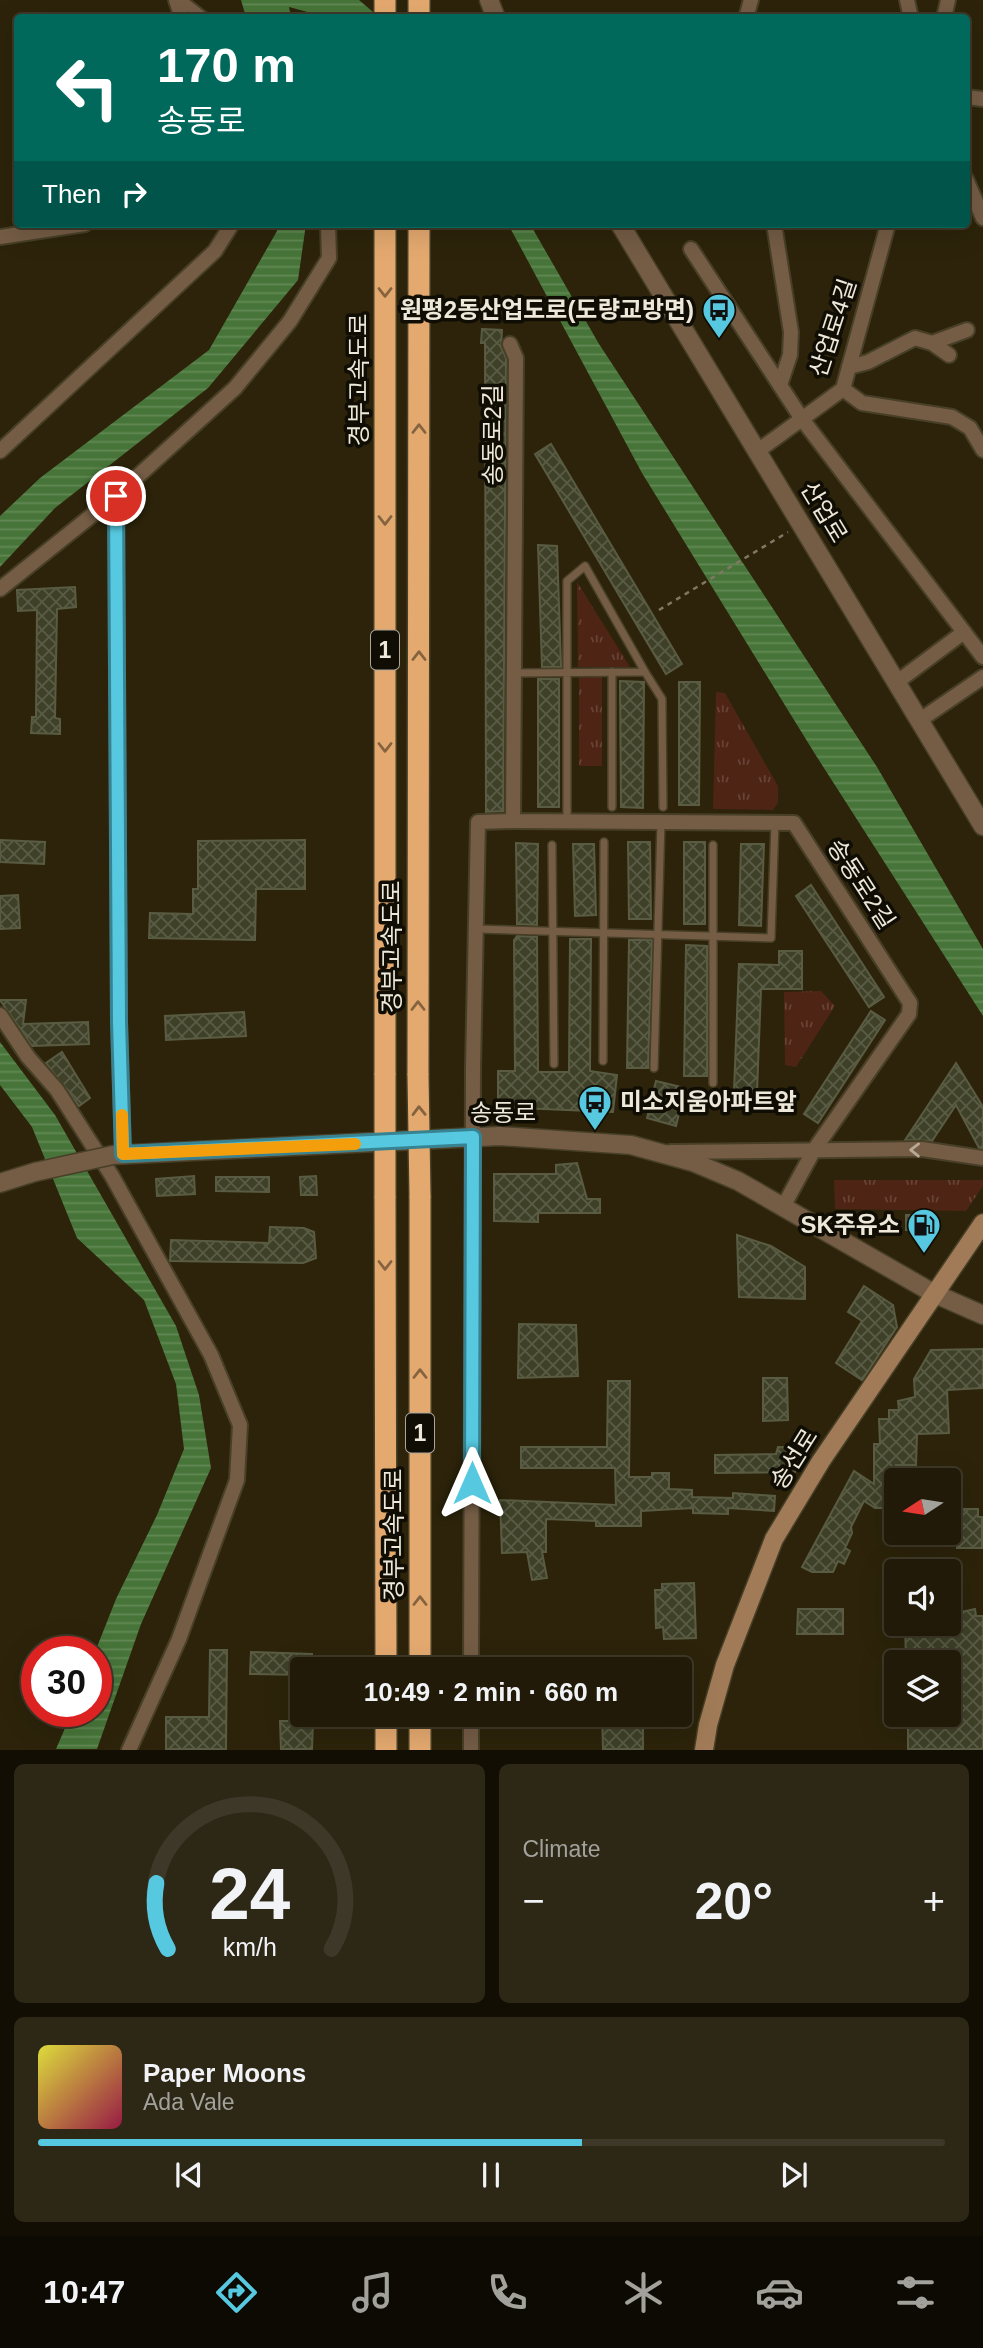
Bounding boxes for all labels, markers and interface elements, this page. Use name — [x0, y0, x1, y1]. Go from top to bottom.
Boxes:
text: 170 m — [157, 38, 296, 92]
icon: left — [42, 42, 133, 133]
text: 송동로 — [157, 103, 245, 139]
icon: right — [115, 175, 153, 213]
text: Then — [42, 179, 101, 209]
street label: 산업로4길 — [804, 275, 861, 380]
one-way arrow — [377, 287, 393, 298]
bus stop icon: 원평2동산업도로(도량교방면) — [700, 291, 738, 340]
place label: 원평2동산업도로(도량교방면) — [400, 296, 694, 323]
street label: 경부고속도로 — [345, 314, 372, 446]
street label: 송동로2길 — [479, 384, 506, 486]
one-way arrow — [411, 423, 427, 434]
pin — [86, 466, 146, 526]
street label: 산업로 — [796, 476, 853, 547]
icon: arrive — [97, 477, 135, 515]
one-way arrow — [377, 515, 393, 525]
road number: 1 — [371, 630, 399, 670]
one-way arrow — [411, 651, 427, 661]
one-way arrow — [377, 742, 393, 753]
street label: 송동로2길 — [822, 834, 900, 934]
street label: 경부고속도로 — [378, 881, 405, 1013]
one-way arrow — [410, 1001, 426, 1011]
bus stop icon: 미소지움아파트앞 — [576, 1083, 614, 1132]
place label: 미소지움아파트앞 — [620, 1088, 797, 1115]
street label: 송동로 — [470, 1099, 536, 1126]
one-way arrow — [411, 1105, 427, 1116]
one-way arrow — [910, 1142, 920, 1158]
fuel station icon: SK주유소 — [905, 1206, 943, 1255]
place label: SK주유소 — [800, 1211, 900, 1238]
one-way arrow — [377, 1260, 393, 1270]
one-way arrow — [412, 1368, 428, 1379]
road number: 1 — [406, 1414, 434, 1452]
street label: 송선로 — [765, 1423, 823, 1494]
position arrow — [435, 1446, 509, 1520]
north arrow — [884, 1468, 961, 1545]
map controls — [884, 1468, 961, 1727]
street label: 경부고속도로 — [380, 1469, 407, 1601]
button: sound — [884, 1559, 961, 1636]
one-way arrow — [412, 1596, 428, 1606]
speed limit sign: 30 — [21, 1636, 112, 1727]
button: layers — [884, 1650, 961, 1727]
text: 10:49 · 2 min · 660 m — [364, 1677, 618, 1707]
text: Climate — [523, 1836, 600, 1862]
text: 24 — [209, 1854, 290, 1935]
text: 20° — [694, 1872, 773, 1930]
text: − — [523, 1880, 545, 1922]
text: + — [923, 1880, 945, 1922]
text: km/h — [222, 1933, 276, 1961]
text: Paper Moons — [143, 2058, 306, 2088]
text: Ada Vale — [143, 2089, 235, 2115]
icon: previous — [170, 2156, 208, 2194]
icon: pause — [472, 2156, 510, 2194]
icon: next — [775, 2156, 813, 2194]
icon: directions — [212, 2268, 261, 2317]
icon: music — [348, 2268, 397, 2317]
icon: phone — [483, 2268, 532, 2317]
icon: climate — [619, 2268, 668, 2317]
icon: car — [755, 2268, 804, 2317]
icon: filters — [891, 2268, 940, 2317]
text: 10:47 — [43, 2274, 125, 2310]

